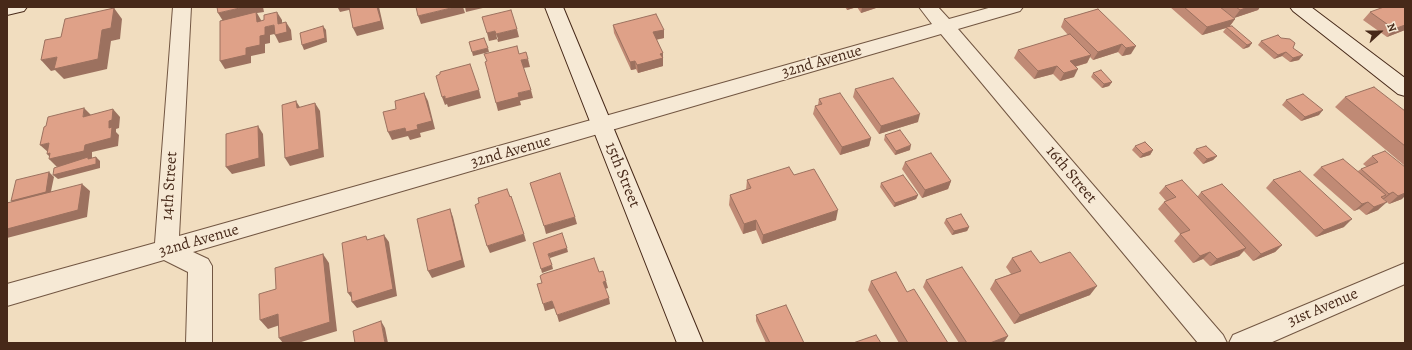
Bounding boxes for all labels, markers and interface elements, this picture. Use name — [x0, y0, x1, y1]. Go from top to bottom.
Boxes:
north arrow — [1360, 12, 1400, 52]
text: N — [1383, 21, 1400, 34]
street label: 32nd Avenue — [780, 41, 864, 83]
street label: 32nd Avenue — [469, 131, 553, 173]
street label: 15th Street — [600, 140, 644, 210]
street label: 16th Street — [1041, 142, 1101, 208]
street label: 14th Street — [158, 151, 182, 221]
street label: 32nd Avenue — [157, 220, 241, 262]
street label: 31st Avenue — [1285, 285, 1361, 331]

